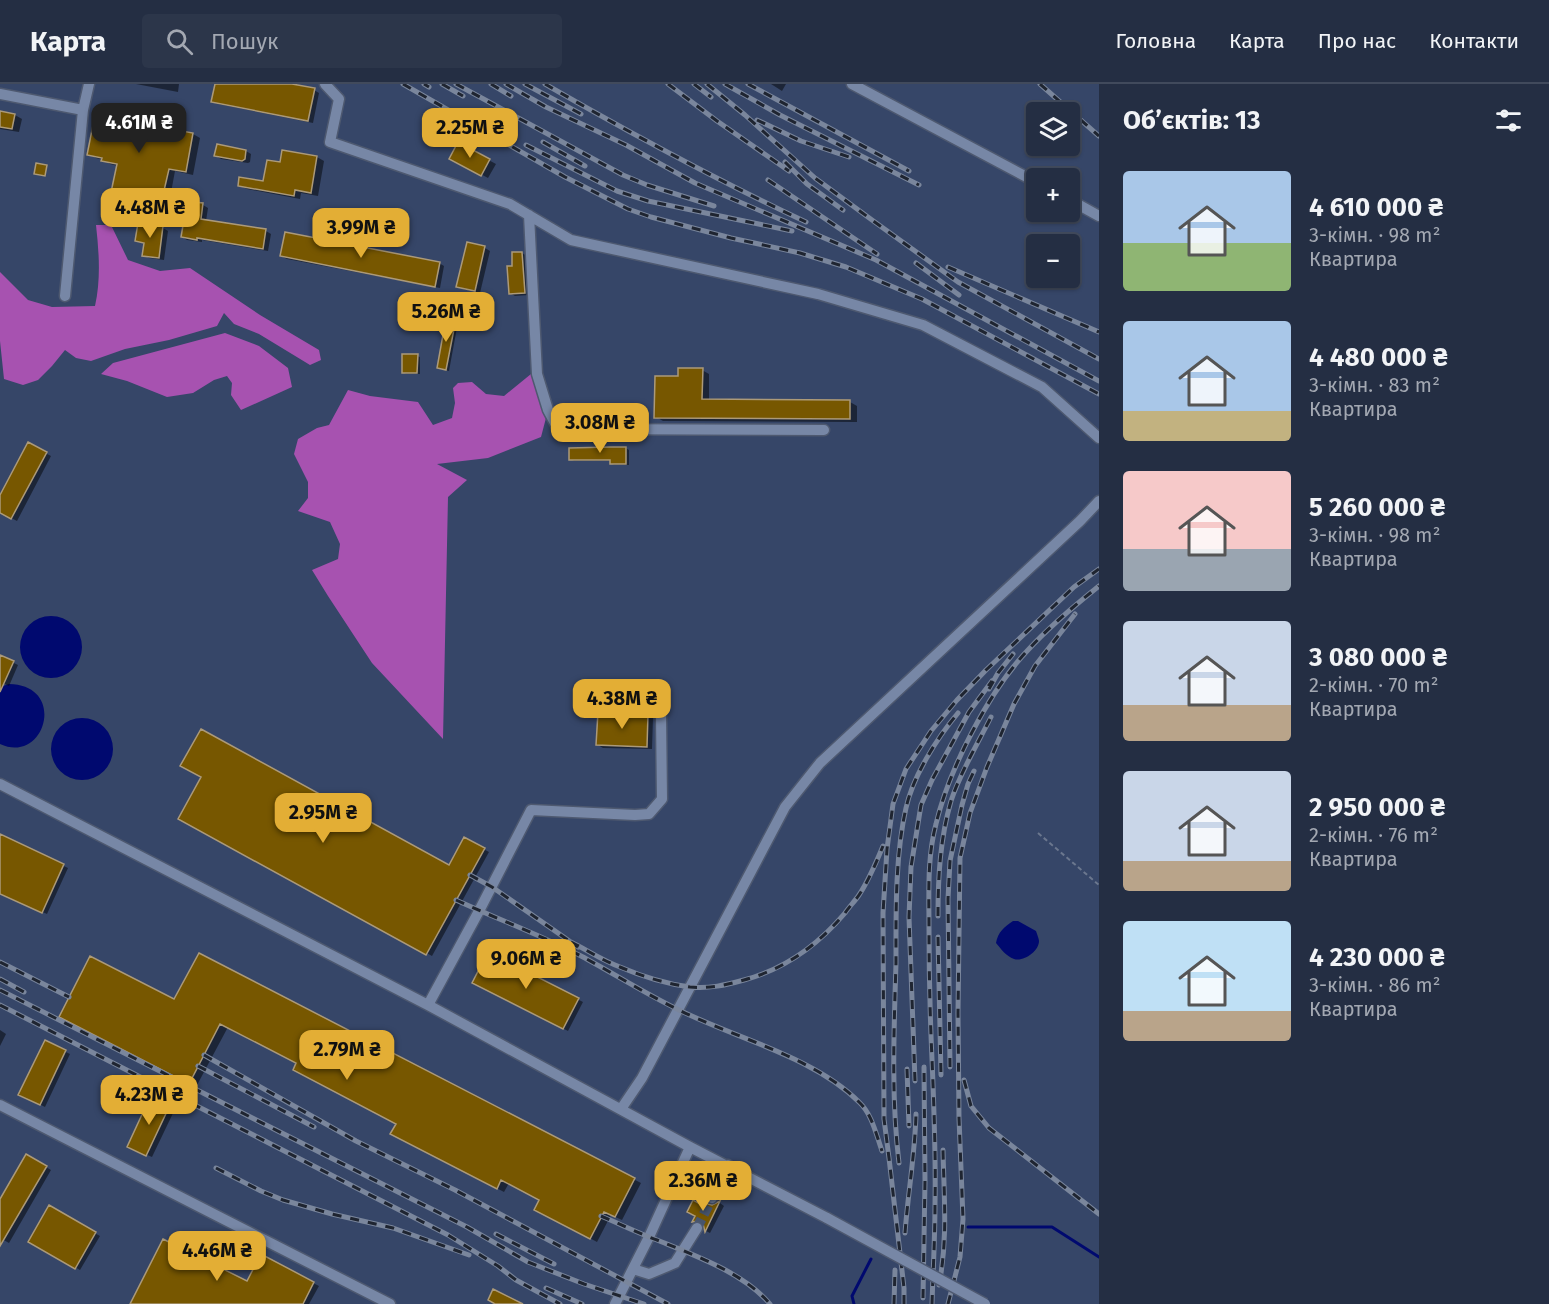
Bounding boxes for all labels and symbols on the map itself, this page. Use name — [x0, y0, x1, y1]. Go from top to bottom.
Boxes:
pin: 4.61M ₴ — [84, 103, 194, 154]
pin: 2.25M ₴ — [415, 108, 525, 159]
pin: 4.48M ₴ — [95, 188, 205, 239]
pin: 3.99M ₴ — [306, 208, 416, 259]
pin: 5.26M ₴ — [391, 292, 501, 343]
pin: 3.08M ₴ — [545, 403, 655, 454]
pin: 4.38M ₴ — [567, 679, 677, 730]
pin: 2.95M ₴ — [268, 793, 378, 844]
pin: 9.06M ₴ — [471, 939, 581, 990]
pin: 2.79M ₴ — [292, 1030, 402, 1081]
pin: 4.23M ₴ — [94, 1075, 204, 1126]
pin: 2.36M ₴ — [648, 1161, 758, 1212]
pin: 4.46M ₴ — [162, 1231, 272, 1282]

